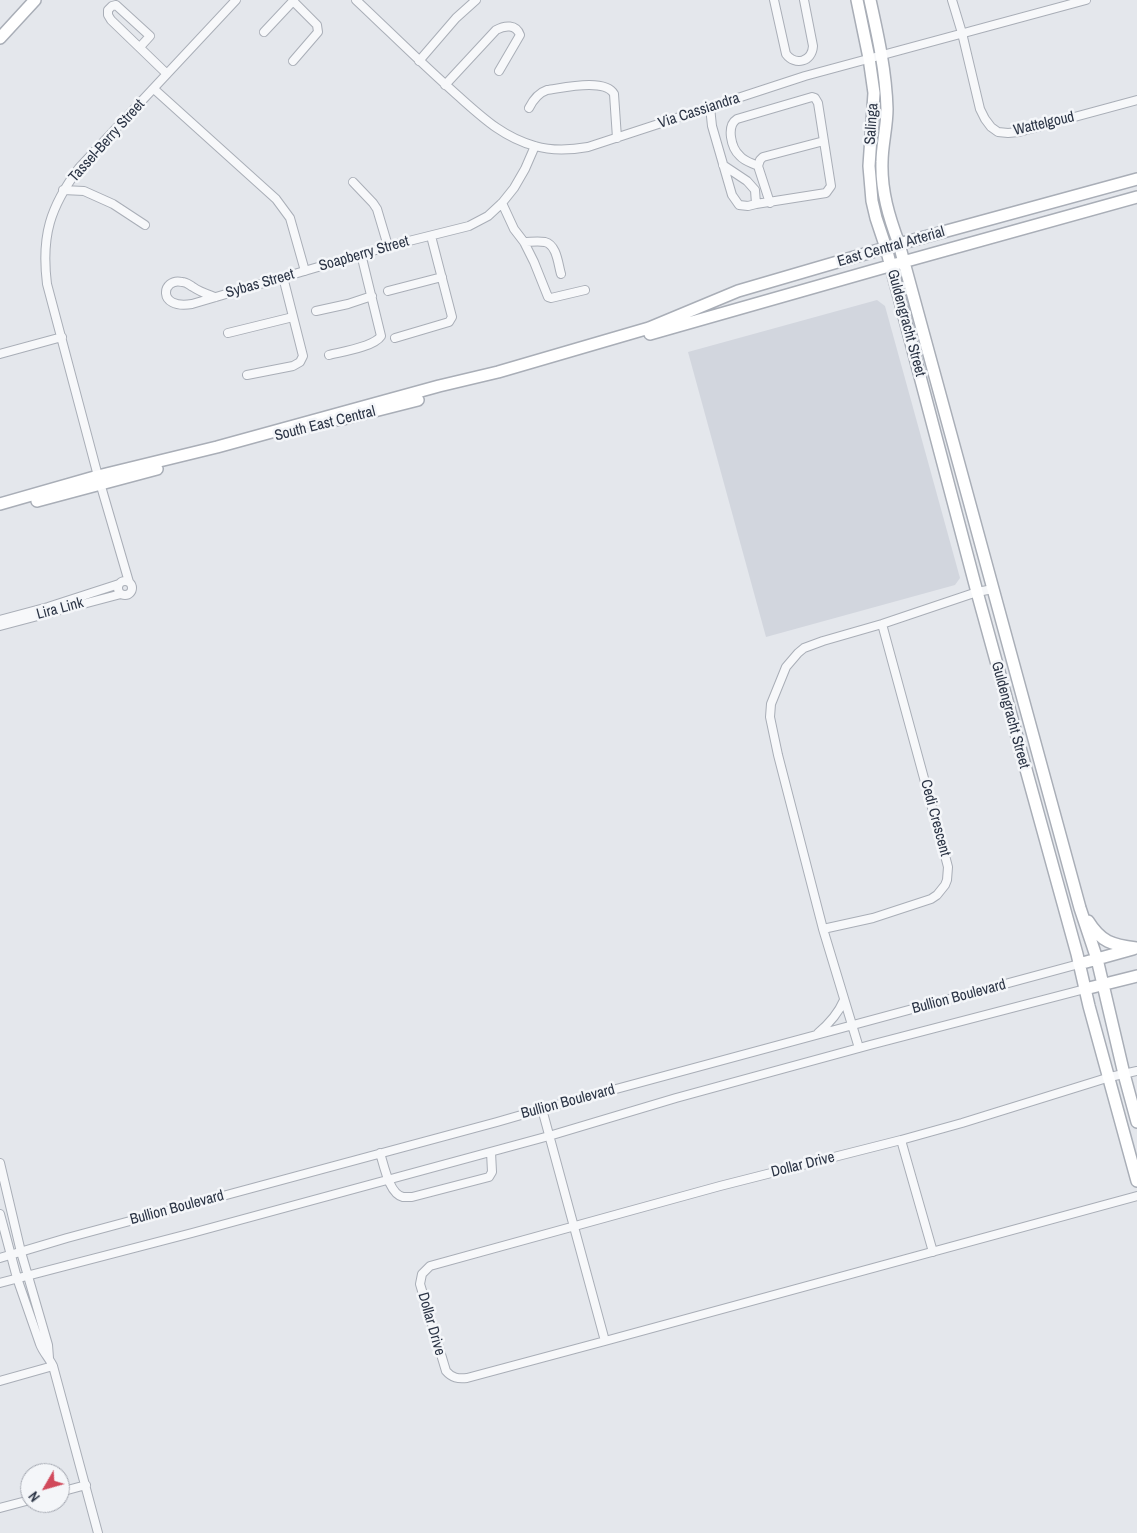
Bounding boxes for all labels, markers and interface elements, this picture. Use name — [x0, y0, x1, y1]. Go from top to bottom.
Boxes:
street label: Via Cassiandra — [656, 89, 742, 133]
street label: Tassel-Berry Street — [65, 96, 149, 186]
street label: Salinga — [862, 103, 882, 145]
street label: Wattelgoud — [1012, 108, 1076, 140]
street label: East Central Arterial — [835, 223, 947, 271]
street label: Soapberry Street — [317, 233, 411, 275]
street label: Sybas Street — [224, 266, 296, 302]
street label: Guldengracht Street — [883, 268, 929, 378]
street label: South East Central — [273, 403, 377, 445]
street label: Lira Link — [35, 594, 85, 624]
street label: Guldengracht Street — [987, 660, 1033, 770]
street label: Cedi Crescent — [916, 778, 954, 858]
street label: Bullion Boulevard — [910, 976, 1008, 1018]
street label: Bullion Boulevard — [519, 1081, 617, 1123]
street label: Dollar Drive — [769, 1148, 837, 1182]
street label: Bullion Boulevard — [128, 1187, 226, 1229]
street label: Dollar Drive — [413, 1290, 449, 1358]
north arrow — [20, 1463, 70, 1513]
text: N — [24, 1488, 44, 1505]

